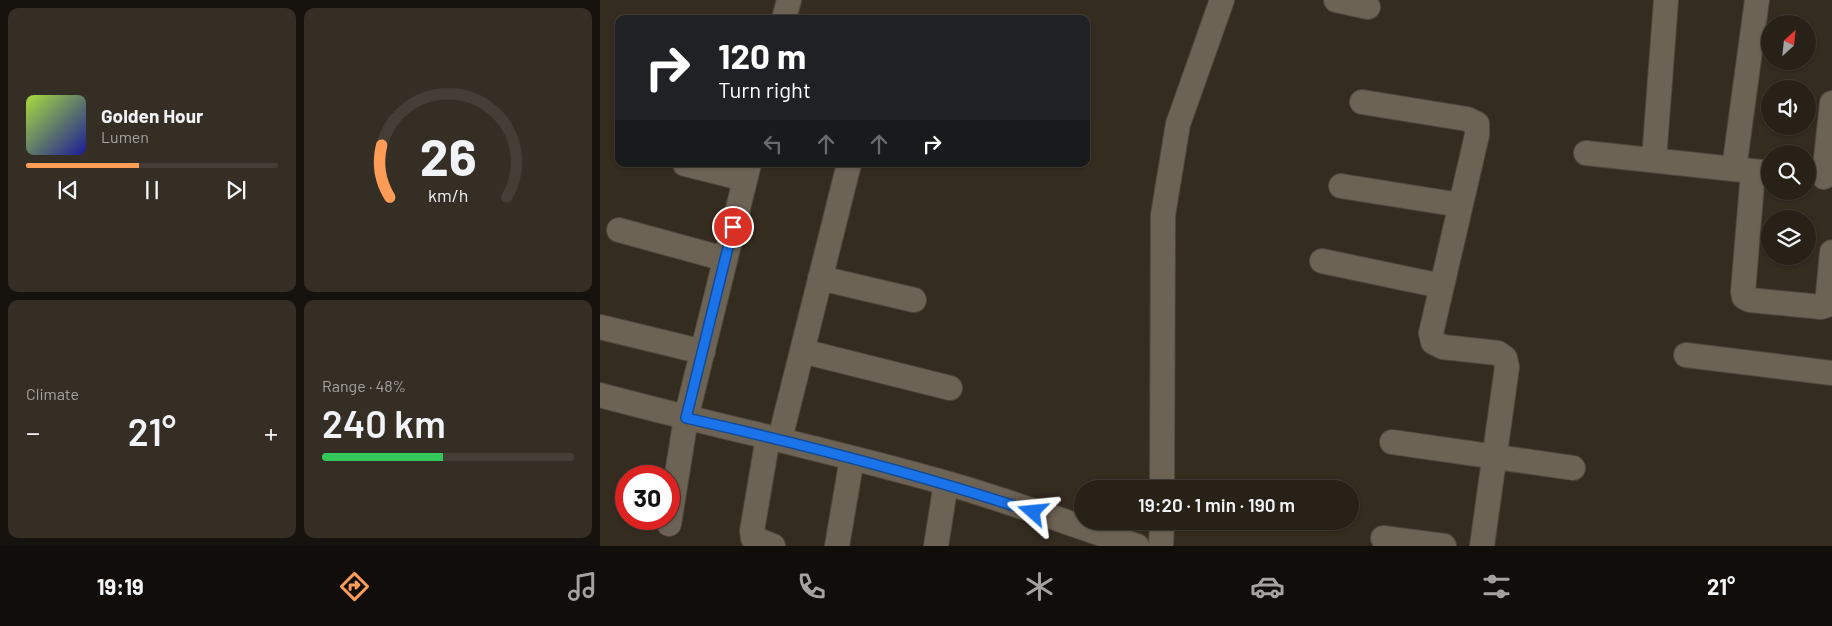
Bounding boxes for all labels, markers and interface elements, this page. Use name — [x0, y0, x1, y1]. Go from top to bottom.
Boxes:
north arrow — [1761, 15, 1816, 70]
map controls — [1761, 15, 1816, 265]
text: 120 m — [718, 34, 806, 76]
icon: right — [635, 35, 700, 100]
text: Turn right — [718, 76, 811, 102]
button: sound — [1761, 80, 1816, 135]
text: Golden Hour — [101, 104, 203, 127]
text: 26 — [419, 124, 477, 186]
text: Lumen — [101, 127, 149, 146]
icon: left — [759, 130, 787, 158]
icon: ahead — [812, 130, 840, 158]
icon: ahead — [865, 130, 893, 158]
icon: right — [918, 130, 946, 158]
button: search — [1761, 145, 1816, 200]
icon: previous — [54, 176, 82, 204]
icon: pause — [138, 176, 166, 204]
icon: next — [222, 176, 250, 204]
text: km/h — [428, 184, 468, 206]
pin — [712, 206, 754, 248]
button: layers — [1761, 210, 1816, 265]
icon: arrive — [719, 213, 747, 241]
text: Range · 48% — [322, 376, 406, 395]
text: Climate — [26, 384, 79, 403]
text: 240 km — [322, 400, 446, 446]
text: 21° — [128, 408, 176, 454]
text: − — [26, 415, 40, 449]
text: + — [264, 415, 278, 449]
speed limit sign: 30 — [615, 465, 680, 530]
position arrow — [1006, 485, 1058, 537]
text: 19:20 · 1 min · 190 m — [1138, 493, 1295, 516]
icon: directions — [337, 569, 372, 604]
icon: music — [565, 569, 600, 604]
icon: phone — [794, 569, 829, 604]
icon: climate — [1022, 569, 1057, 604]
icon: car — [1250, 569, 1285, 604]
icon: filters — [1479, 569, 1514, 604]
text: 19:19 — [97, 573, 144, 599]
text: 21° — [1707, 573, 1735, 599]

